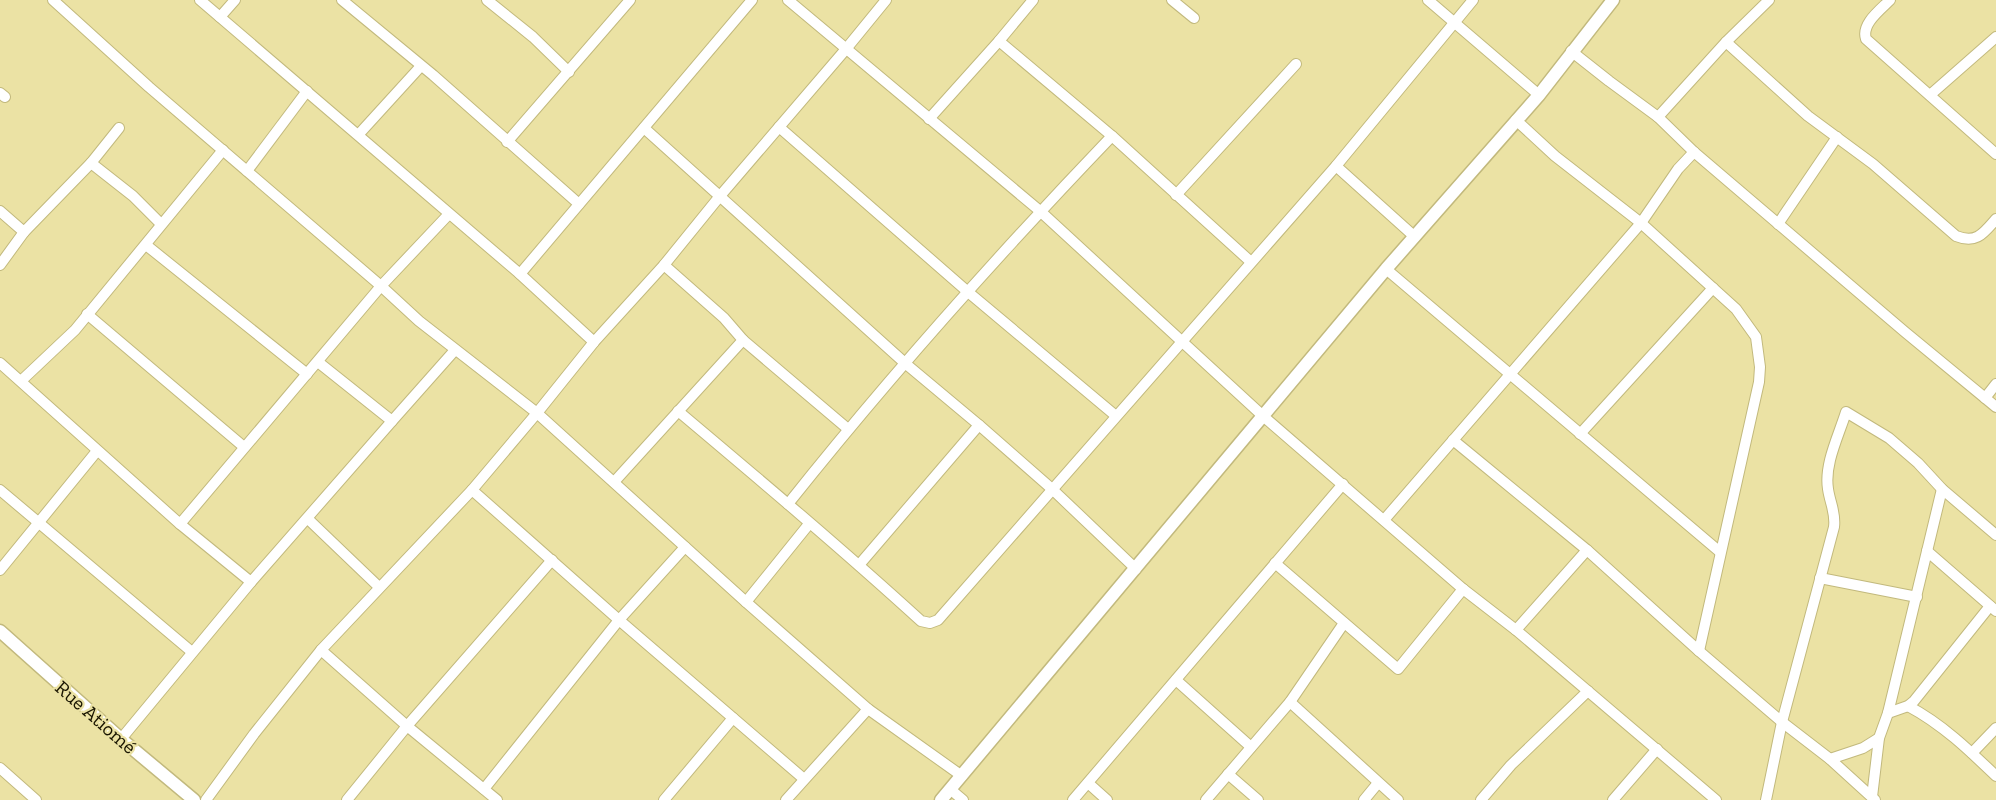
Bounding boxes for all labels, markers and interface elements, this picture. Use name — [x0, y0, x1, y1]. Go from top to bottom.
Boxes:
street label: Rue Atiomé — [51, 675, 141, 759]

